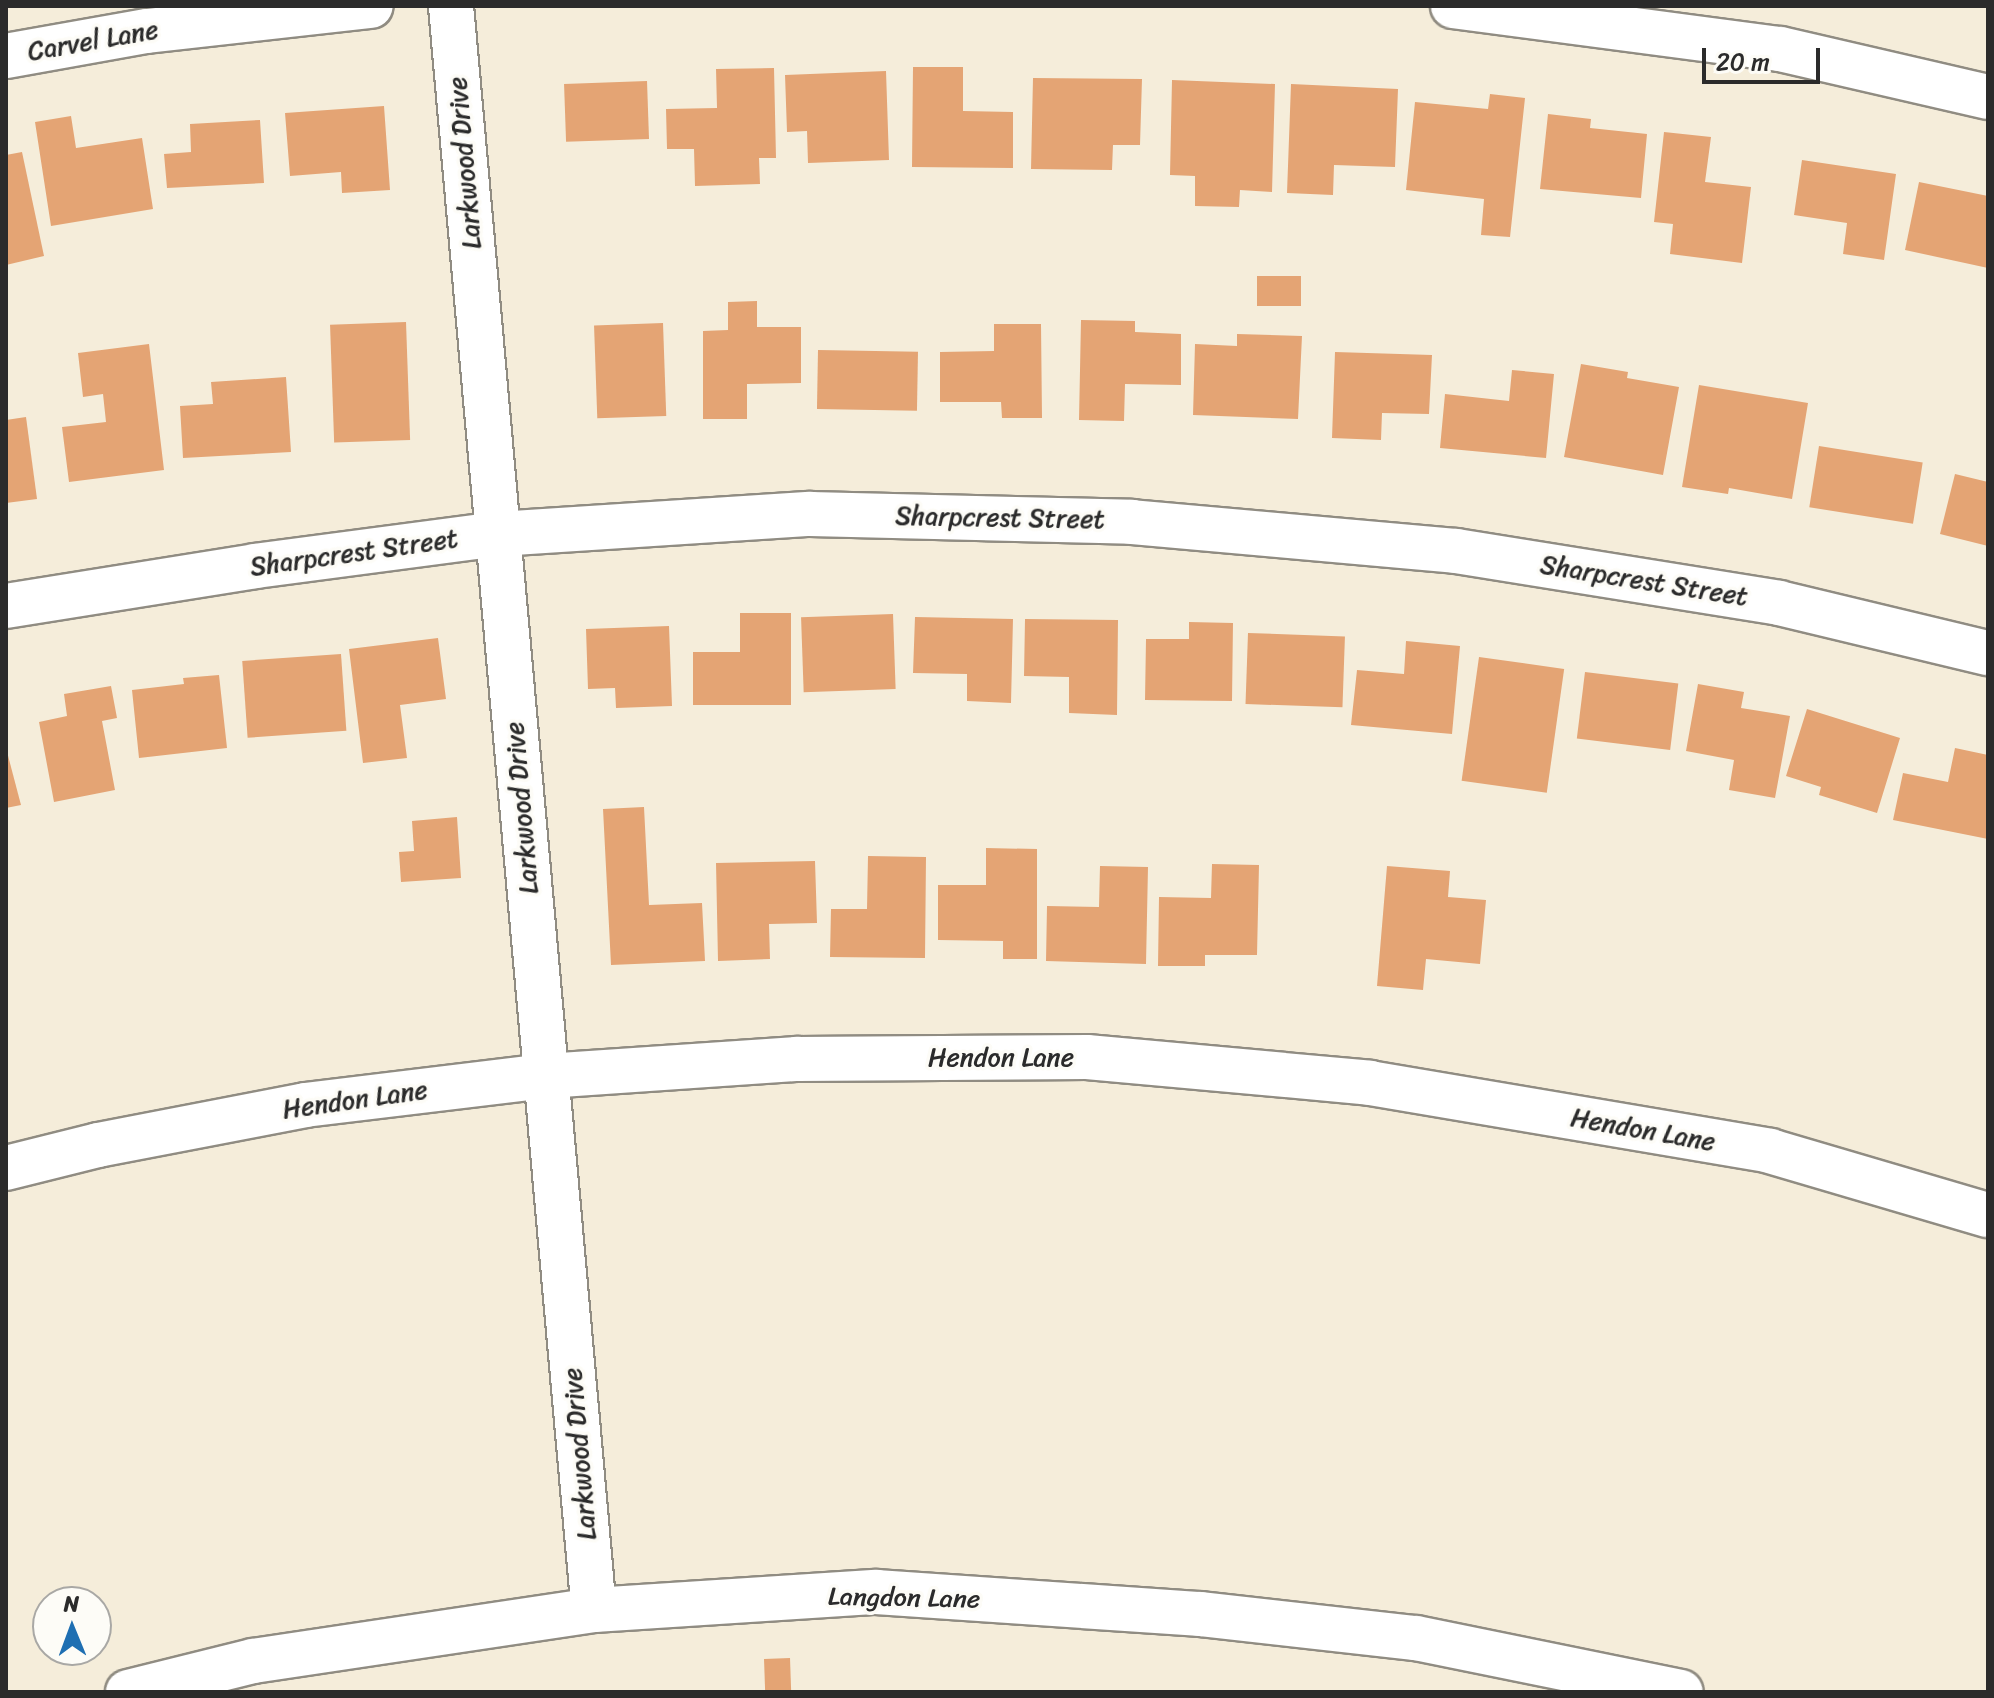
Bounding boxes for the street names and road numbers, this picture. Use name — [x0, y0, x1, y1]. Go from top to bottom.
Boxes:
street label: Carvel Lane — [25, 14, 161, 68]
street label: Larkwood Drive — [442, 76, 488, 250]
street label: Sharpcrest Street — [895, 501, 1105, 535]
street label: Sharpcrest Street — [248, 523, 460, 583]
street label: Sharpcrest Street — [1538, 549, 1750, 613]
street label: Larkwood Drive — [499, 721, 545, 895]
street label: Hendon Lane — [928, 1042, 1074, 1074]
street label: Hendon Lane — [281, 1074, 429, 1126]
street label: Hendon Lane — [1568, 1102, 1718, 1158]
street label: Larkwood Drive — [557, 1367, 603, 1541]
street label: Langdon Lane — [828, 1581, 980, 1615]

